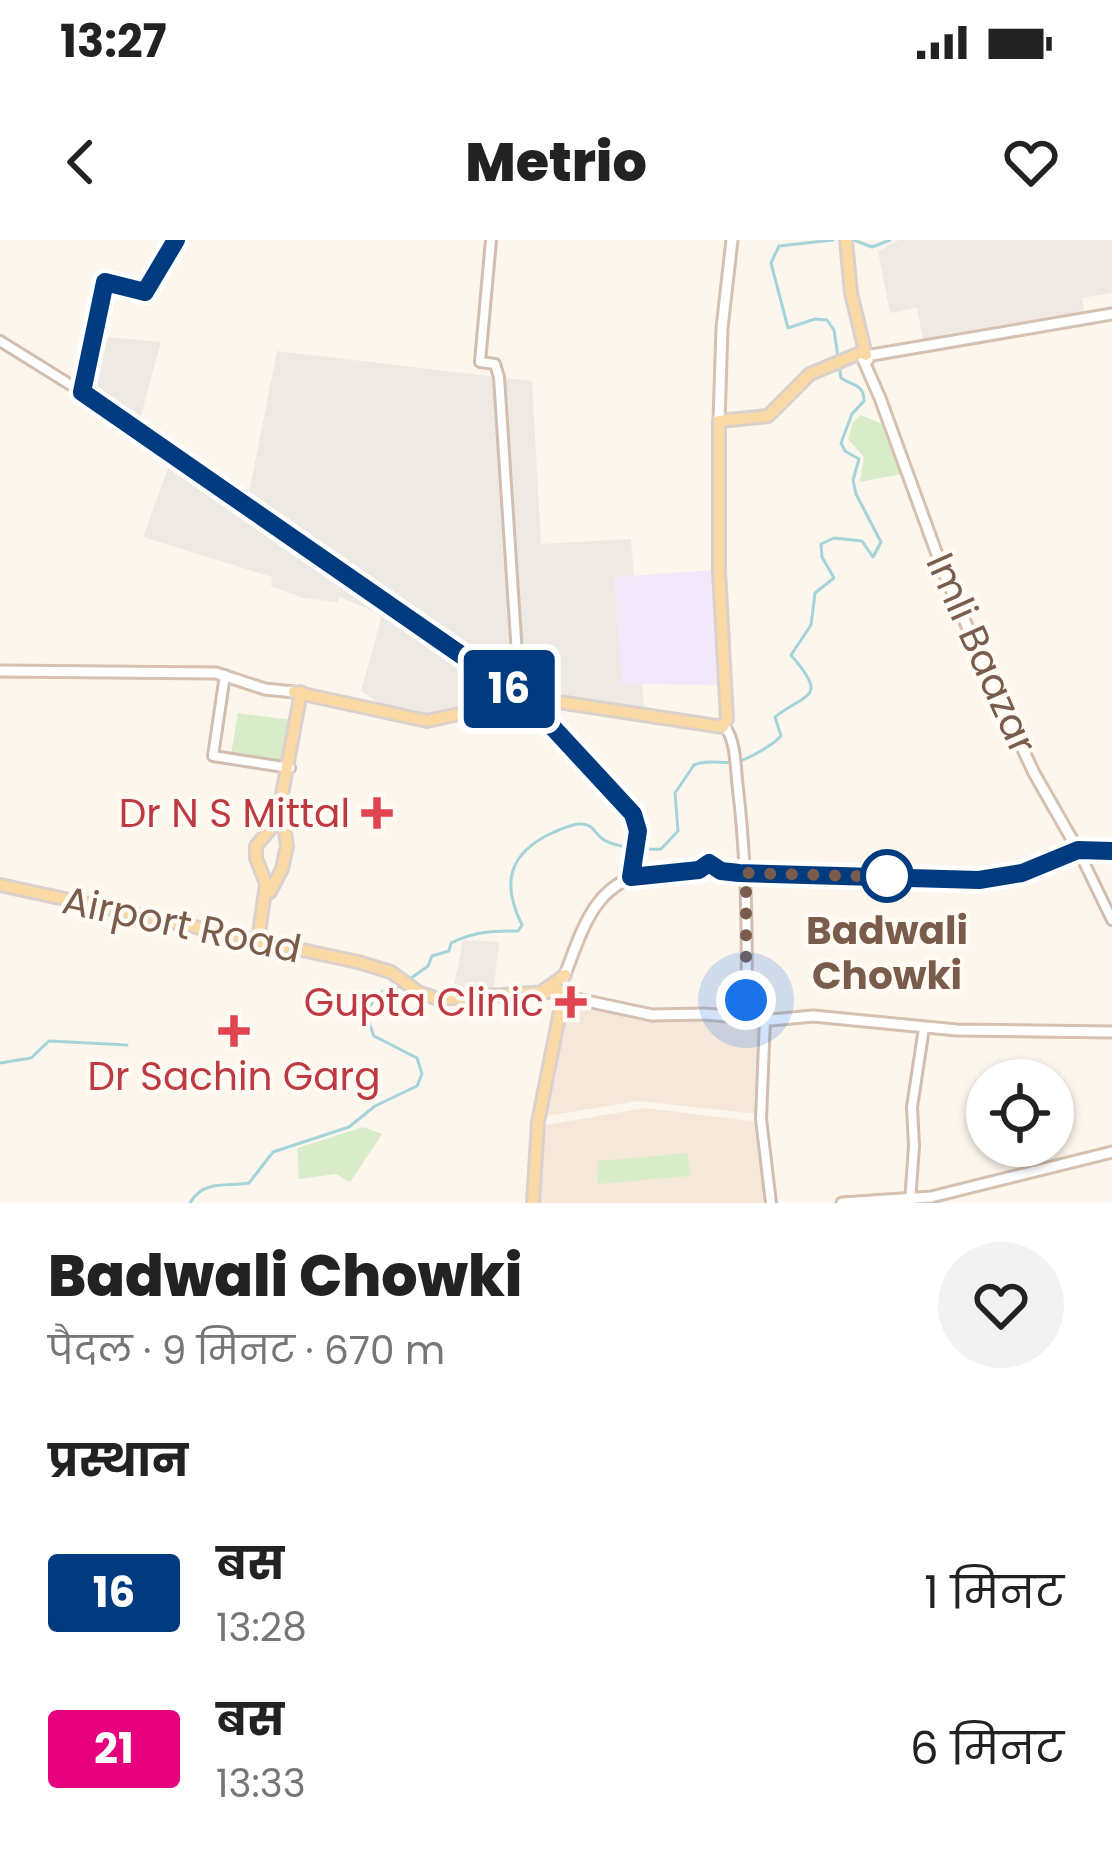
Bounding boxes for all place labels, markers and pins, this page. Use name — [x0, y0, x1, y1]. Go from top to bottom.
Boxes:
place label: Dr N S Mittal — [119, 786, 350, 841]
marker: Dr N S Mittal — [361, 797, 393, 829]
marker: Badwali Chowki — [862, 851, 912, 901]
place label: Badwali Chowki — [806, 903, 968, 1003]
place label: Gupta Clinic — [304, 975, 544, 1030]
marker: Gupta Clinic — [555, 986, 587, 1018]
marker: Dr Sachin Garg — [218, 1015, 250, 1047]
place label: Dr Sachin Garg — [87, 1049, 381, 1104]

